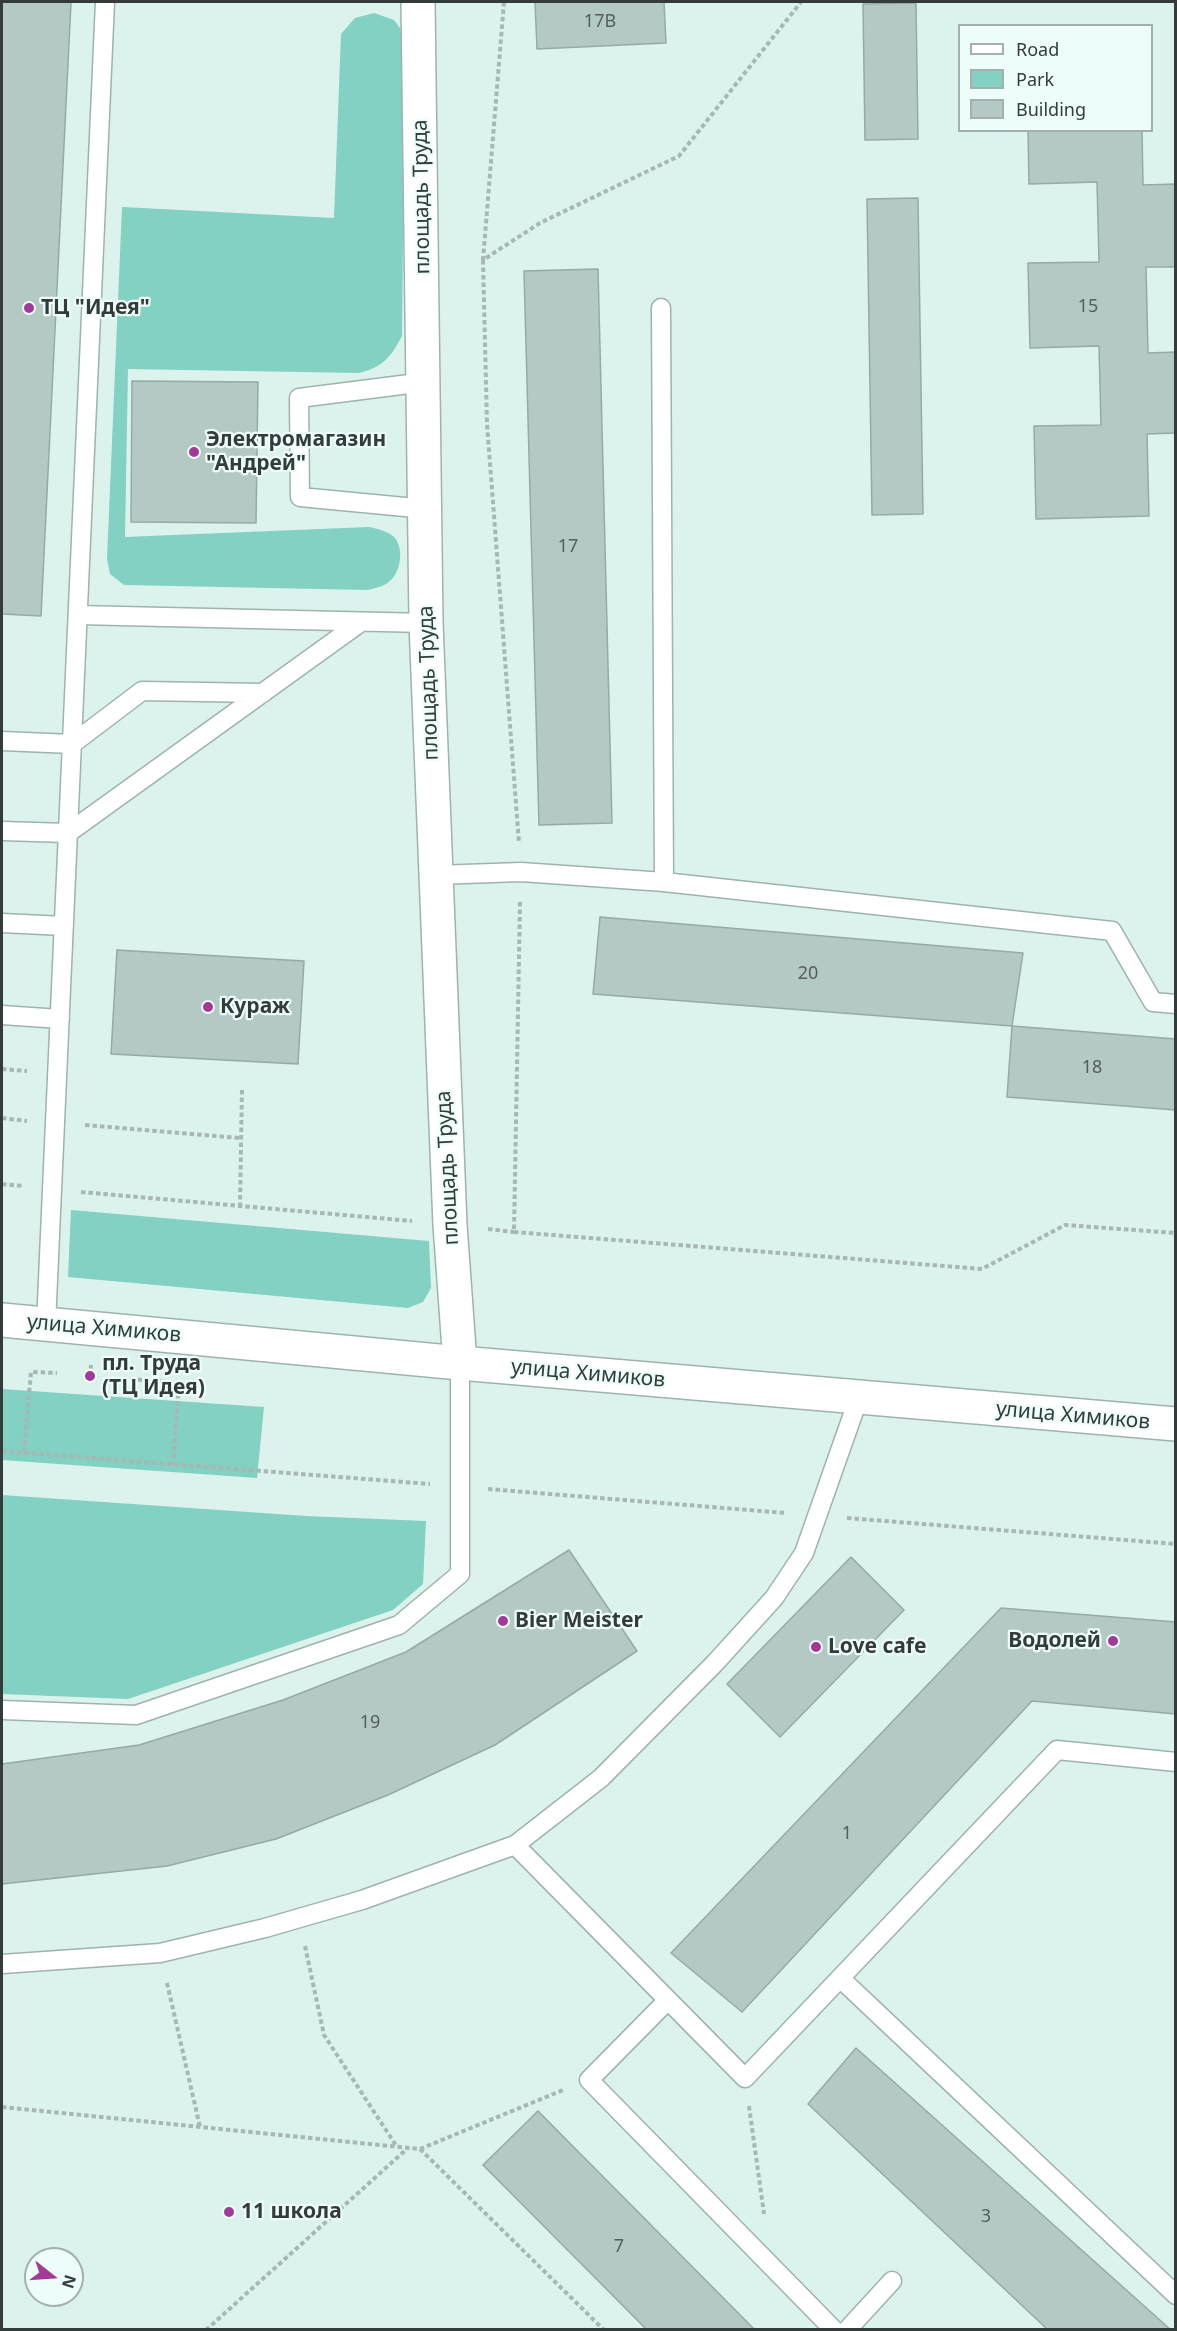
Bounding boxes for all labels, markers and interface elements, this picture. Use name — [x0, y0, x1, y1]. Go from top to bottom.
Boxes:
house number: 17В — [584, 11, 616, 33]
legend — [958, 24, 1153, 132]
text: Road — [1016, 37, 1059, 61]
text: Park — [1016, 67, 1054, 91]
text: Building — [1016, 97, 1086, 121]
street label: площадь Труда — [408, 119, 436, 275]
place label: ТЦ "Идея" — [41, 295, 150, 321]
house number: 15 — [1078, 296, 1098, 318]
marker: ТЦ "Идея" — [22, 301, 36, 315]
place label: Электромагазин "Андрей" — [206, 427, 386, 477]
marker: Электромагазин "Андрей" — [187, 445, 201, 459]
house number: 17 — [558, 536, 578, 558]
street label: площадь Труда — [414, 605, 444, 761]
house number: 20 — [798, 963, 818, 985]
place label: Кураж — [220, 994, 290, 1020]
marker: Кураж — [201, 1000, 215, 1014]
house number: 18 — [1082, 1057, 1102, 1079]
street label: площадь Труда — [431, 1090, 465, 1246]
street label: улица Химиков — [26, 1310, 182, 1348]
place label: пл. Труда (ТЦ Идея) — [102, 1351, 205, 1401]
street label: улица Химиков — [510, 1355, 666, 1393]
marker: пл. Труда (ТЦ Идея) — [83, 1369, 97, 1383]
street label: улица Химиков — [995, 1397, 1151, 1435]
place label: Bier Meister — [515, 1608, 643, 1634]
marker: Bier Meister — [496, 1614, 510, 1628]
place label: Водолей — [1008, 1628, 1101, 1654]
place label: Love cafe — [828, 1634, 927, 1660]
marker: Водолей — [1106, 1634, 1120, 1648]
marker: Love cafe — [809, 1640, 823, 1654]
house number: 19 — [360, 1712, 380, 1734]
house number: 1 — [842, 1823, 852, 1845]
place label: 11 школа — [241, 2199, 342, 2225]
marker: 11 школа — [222, 2205, 236, 2219]
house number: 3 — [981, 2206, 991, 2228]
house number: 7 — [614, 2236, 624, 2258]
north arrow — [24, 2247, 84, 2307]
text: N — [57, 2272, 82, 2291]

